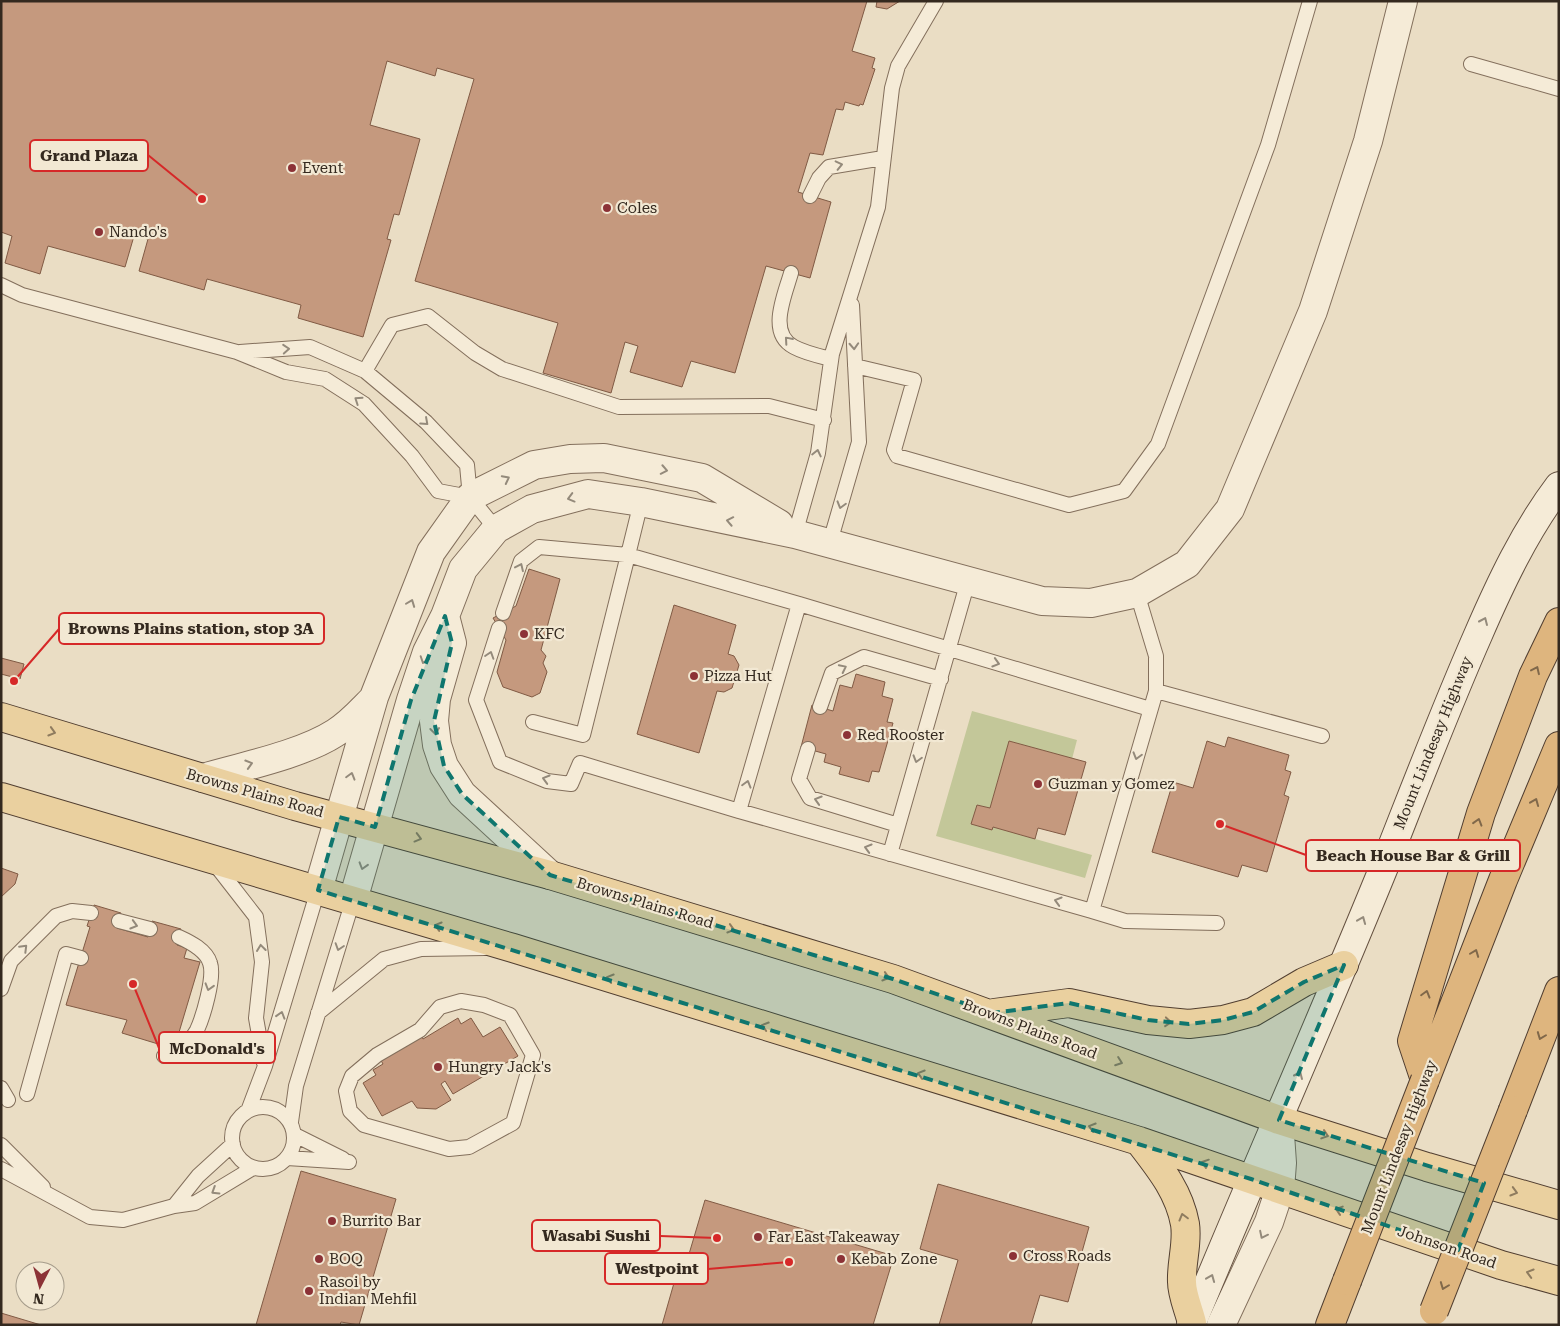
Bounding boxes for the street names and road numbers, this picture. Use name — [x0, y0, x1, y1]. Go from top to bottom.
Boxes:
street label: Mount Lindesay Highway — [1390, 654, 1476, 832]
street label: Browns Plains Road — [184, 765, 326, 821]
street label: Browns Plains Road — [574, 874, 716, 933]
street label: Browns Plains Road — [960, 995, 1100, 1063]
street label: Mount Lindesay Highway — [1357, 1057, 1441, 1237]
street label: Johnson Road — [1395, 1222, 1499, 1272]

